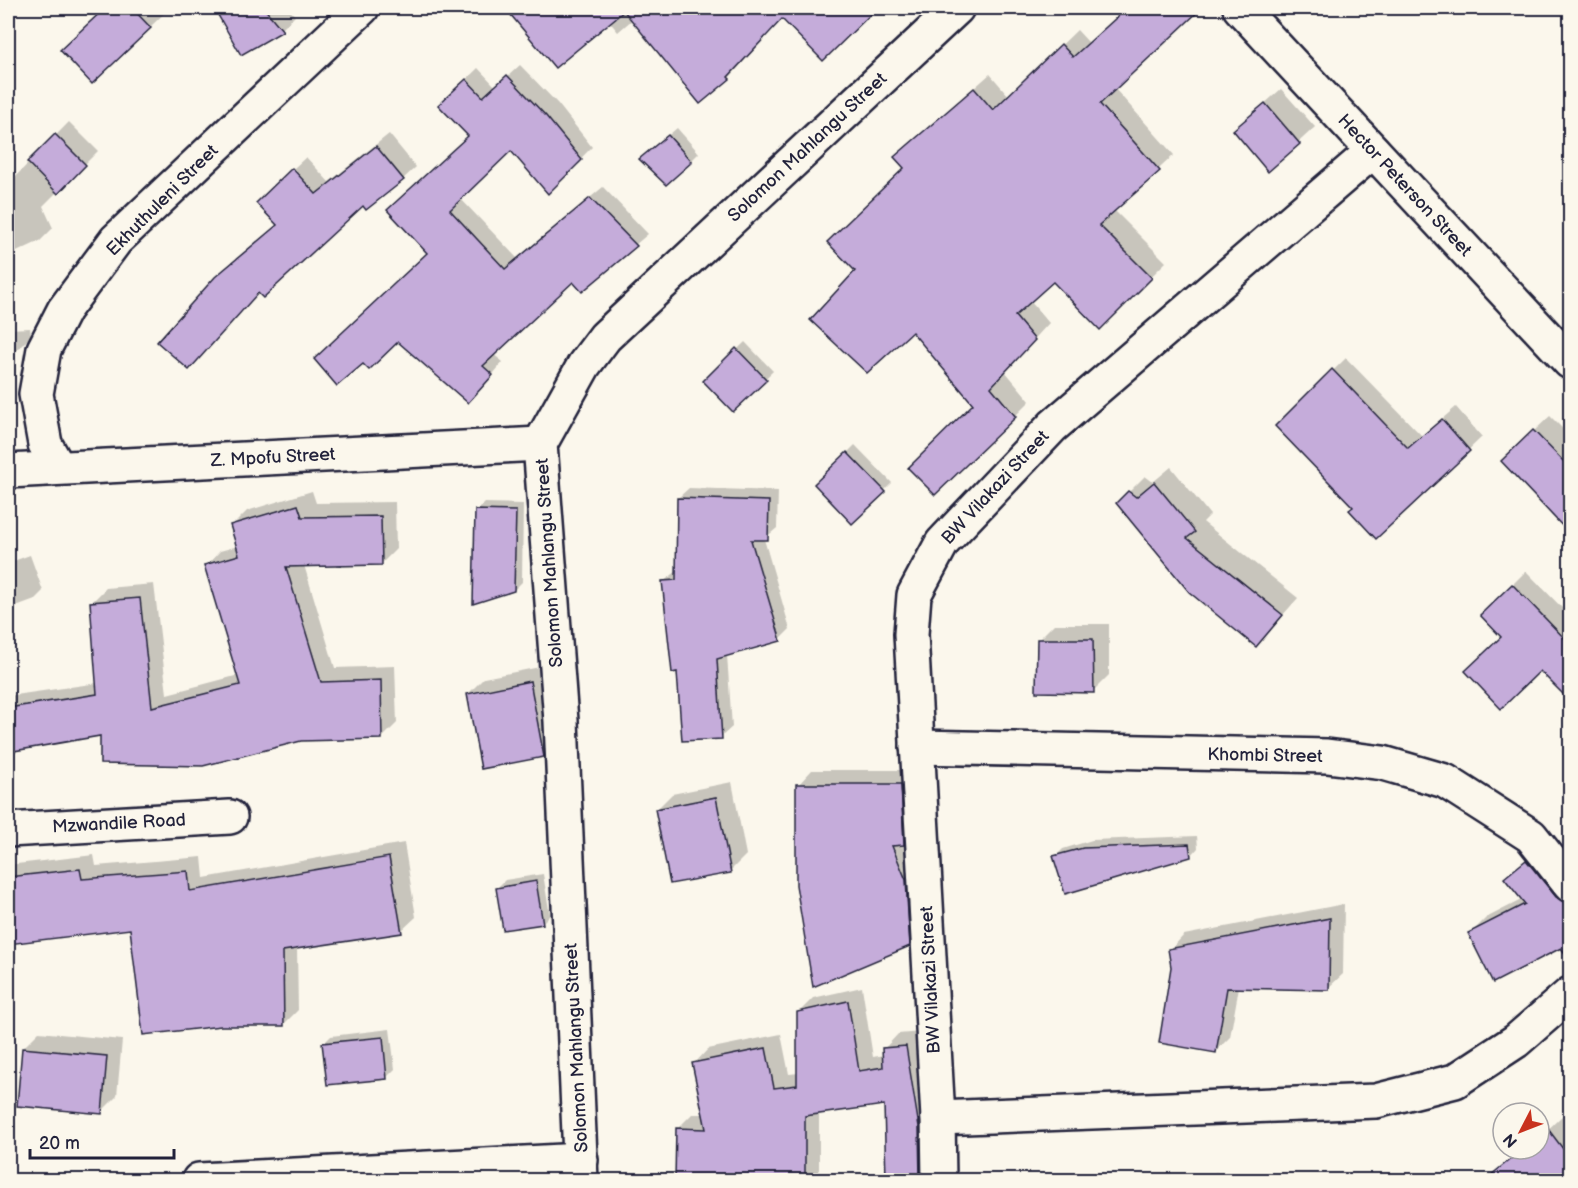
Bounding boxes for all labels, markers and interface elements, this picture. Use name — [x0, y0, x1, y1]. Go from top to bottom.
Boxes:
street label: Solomon Mahlangu Street — [724, 68, 891, 227]
street label: Hector Peterson Street — [1333, 110, 1476, 261]
street label: Ekhuthuleni Street — [102, 140, 223, 260]
street label: BW Vilakazi Street — [937, 426, 1054, 549]
street label: Z. Mpofu Street — [209, 444, 336, 471]
street label: Solomon Mahlangu Street — [532, 457, 567, 668]
street label: Khombi Street — [1207, 744, 1323, 767]
street label: Mzwandile Road — [52, 810, 186, 837]
street label: BW Vilakazi Street — [916, 905, 945, 1054]
street label: Solomon Mahlangu Street — [561, 942, 592, 1153]
north arrow — [1491, 1101, 1551, 1161]
scale bar — [30, 1122, 174, 1160]
text: N — [1500, 1129, 1522, 1151]
text: 20 m — [39, 1133, 80, 1154]

